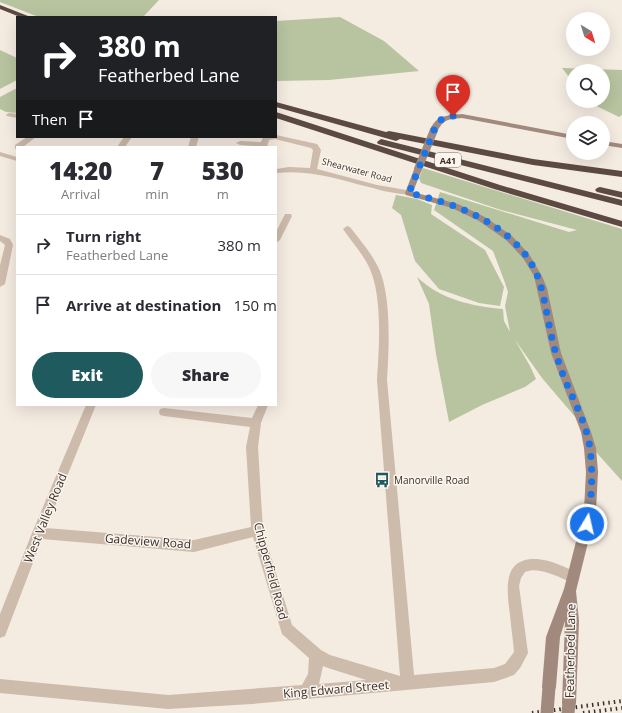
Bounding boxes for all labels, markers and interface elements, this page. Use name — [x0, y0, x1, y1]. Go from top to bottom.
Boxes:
north arrow — [566, 12, 610, 56]
map controls — [566, 12, 610, 160]
text: 380 m — [98, 27, 181, 65]
icon: right — [32, 32, 84, 84]
text: Featherbed Lane — [98, 63, 240, 87]
button: search — [566, 64, 610, 108]
pin — [436, 75, 470, 116]
icon: arrive — [442, 81, 464, 103]
icon: arrive — [75, 108, 97, 130]
text: Then — [32, 109, 67, 129]
button: layers — [566, 116, 610, 160]
road number: A41 — [435, 153, 461, 167]
text: 14:20 — [49, 154, 112, 187]
text: 7 — [150, 154, 164, 187]
text: 530 — [202, 154, 244, 187]
street label: Shearwater Road — [321, 154, 393, 186]
text: Arrival — [61, 185, 100, 203]
text: min — [145, 185, 169, 203]
text: m — [217, 185, 229, 203]
text: Turn right — [66, 226, 141, 246]
icon: right — [32, 234, 54, 256]
text: 380 m — [217, 235, 261, 255]
text: Featherbed Lane — [66, 246, 168, 264]
icon: arrive — [32, 294, 54, 316]
text: Arrive at destination — [66, 295, 221, 315]
text: 150 m — [233, 295, 277, 315]
button: Exit — [32, 352, 143, 398]
button: Share — [151, 352, 261, 398]
street label: West Valley Road — [19, 471, 71, 565]
bus stop icon: Manorville Road — [373, 471, 391, 489]
place label: Manorville Road — [394, 473, 469, 487]
position arrow — [566, 503, 608, 545]
street label: Chipperfield Road — [250, 520, 292, 622]
street label: Gadeview Road — [104, 530, 192, 552]
street label: Featherbed Lane — [561, 603, 579, 698]
street label: King Edward Street — [282, 676, 390, 702]

